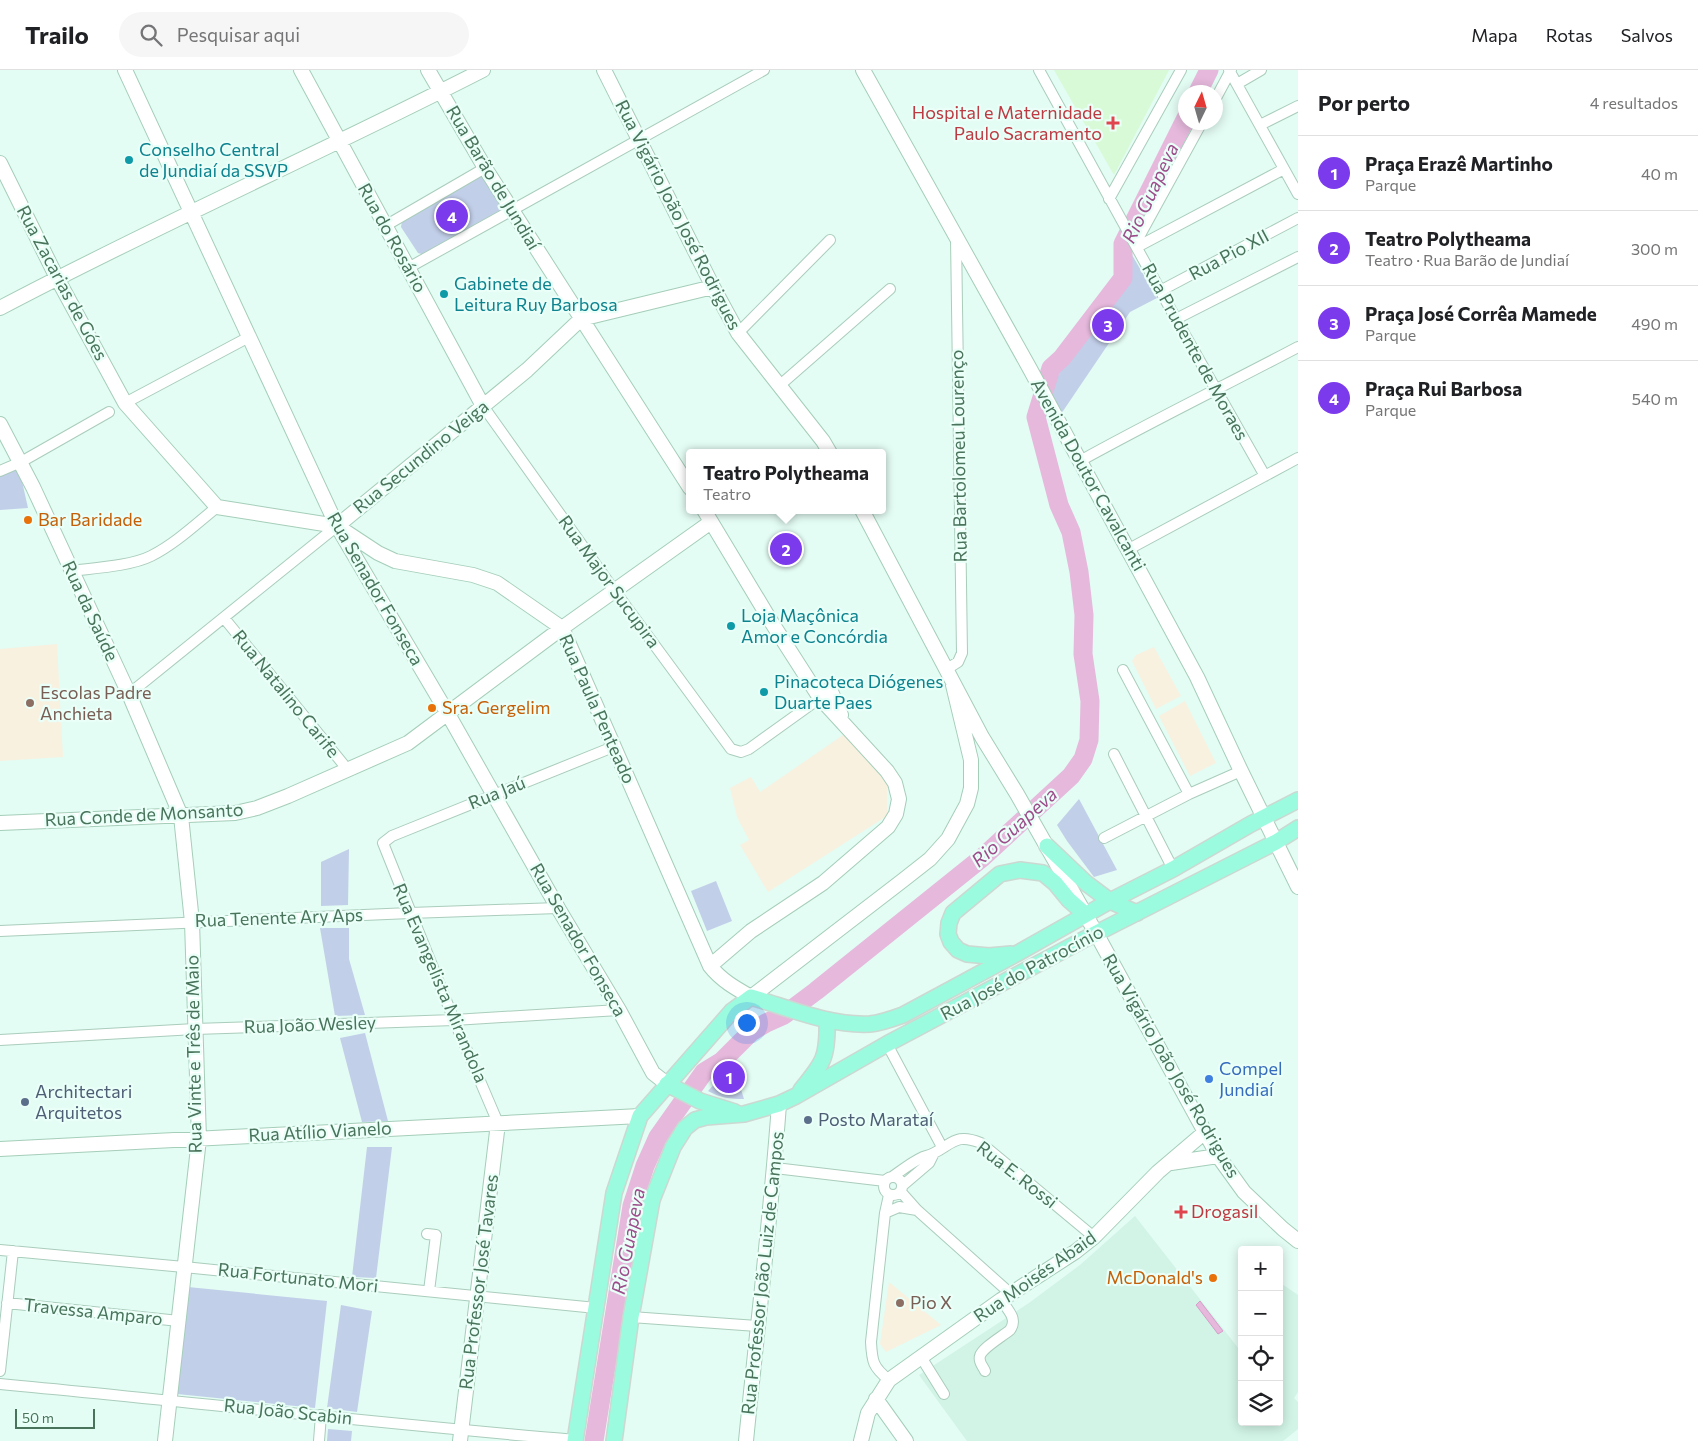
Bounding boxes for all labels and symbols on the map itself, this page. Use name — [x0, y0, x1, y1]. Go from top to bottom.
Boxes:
north arrow — [1178, 85, 1223, 130]
street label: Rua Vigário João José Rodrigues — [611, 96, 747, 333]
street label: Rua Barão de Jundiaí — [442, 101, 546, 255]
place label: Hospital e Maternidade Paulo Sacramento — [912, 101, 1102, 144]
marker: Hospital e Maternidade Paulo Sacramento — [1106, 116, 1120, 130]
place label: Conselho Central de Jundiaí da SSVP — [139, 138, 288, 181]
water label: Rio Guapeva — [1116, 139, 1183, 246]
marker: Conselho Central de Jundiaí da SSVP — [123, 154, 135, 166]
street label: Rua do Rosário — [354, 179, 432, 296]
pin: 4 — [436, 197, 468, 235]
street label: Rua Zacarias de Góes — [13, 201, 113, 364]
street label: Rua Pio XII — [1185, 224, 1272, 284]
street label: Rua Prudente de Moraes — [1138, 259, 1254, 444]
place label: Gabinete de Leitura Ruy Barbosa — [454, 272, 618, 315]
marker: Gabinete de Leitura Ruy Barbosa — [438, 288, 450, 300]
pin: 3 — [1092, 306, 1124, 344]
street label: Rua Bartolomeu Lourenço — [945, 350, 971, 562]
street label: Avenida Doutor Cavalcanti — [1027, 375, 1151, 574]
street label: Rua Secundino Veiga — [348, 395, 493, 518]
place label: Bar Baridade — [38, 508, 142, 530]
street label: Rua Senador Fonseca — [323, 508, 429, 669]
street label: Rua Major Sucupira — [554, 511, 665, 652]
marker: Bar Baridade — [22, 514, 34, 526]
pin: 2 — [770, 530, 802, 568]
street label: Rua da Saúde — [58, 557, 124, 664]
place label: Loja Maçônica Amor e Concórdia — [741, 604, 888, 647]
marker: Loja Maçônica Amor e Concórdia — [725, 620, 737, 632]
street label: Rua Natalino Carife — [228, 625, 345, 762]
street label: Rua Paula Penteado — [555, 630, 641, 787]
place label: Pinacoteca Diógenes Duarte Paes — [774, 670, 943, 713]
place label: Escolas Padre Anchieta — [40, 681, 152, 724]
marker: Pinacoteca Diógenes Duarte Paes — [758, 686, 770, 698]
place label: Sra. Gergelim — [442, 696, 551, 718]
marker: Escolas Padre Anchieta — [24, 697, 36, 709]
marker: Sra. Gergelim — [426, 702, 438, 714]
street label: Rua Jaú — [465, 771, 528, 813]
water label: Rio Guapeva — [966, 782, 1061, 871]
street label: Rua Conde de Monsanto — [44, 798, 244, 830]
street label: Rua Senador Fonseca — [526, 859, 632, 1020]
street label: Rua Evangelista Mirandola — [389, 880, 493, 1086]
street label: Rua Tenente Ary Aps — [194, 903, 363, 931]
street label: Rua José do Patrocínio — [936, 920, 1107, 1024]
street label: Rua Vigário João José Rodrigues — [1099, 949, 1245, 1182]
street label: Rua Vinte e Três de Maio — [180, 955, 206, 1153]
your location — [734, 1010, 760, 1036]
street label: Rua João Wesley — [243, 1011, 376, 1037]
place label: Compel Jundiaí — [1219, 1057, 1283, 1100]
pin: 1 — [713, 1058, 745, 1096]
marker: Compel Jundiaí — [1203, 1073, 1215, 1085]
place label: Architectari Arquitetos — [35, 1080, 132, 1123]
marker: Architectari Arquitetos — [19, 1096, 31, 1108]
place label: Posto Marataí — [818, 1108, 935, 1130]
marker: Posto Marataí — [802, 1114, 814, 1126]
street label: Rua Atílio Vianelo — [248, 1116, 392, 1146]
street label: Rua Professor João Luiz de Campos — [736, 1130, 788, 1416]
street label: Rua E. Rossi — [973, 1136, 1062, 1213]
street label: Rua Professor José Tavares — [454, 1173, 502, 1391]
water label: Rio Guapeva — [606, 1186, 649, 1296]
place label: Drogasil — [1191, 1200, 1258, 1222]
marker: Drogasil — [1175, 1206, 1187, 1218]
street label: Rua Moisés Abaid — [969, 1226, 1100, 1327]
street label: Rua Fortunato Mori — [217, 1258, 379, 1296]
place label: McDonald's — [1106, 1266, 1203, 1288]
marker: McDonald's — [1207, 1272, 1219, 1284]
place label: Pio X — [910, 1291, 952, 1313]
street label: Travessa Amparo — [22, 1293, 164, 1329]
marker: Pio X — [894, 1297, 906, 1309]
street label: Rua João Scabin — [223, 1393, 353, 1429]
scale bar — [15, 1406, 95, 1429]

